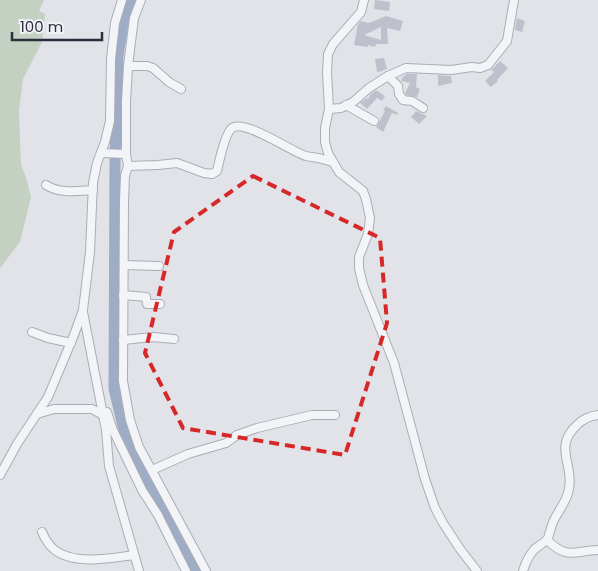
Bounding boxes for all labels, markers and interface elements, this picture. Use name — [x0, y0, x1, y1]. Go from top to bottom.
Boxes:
scale bar — [12, 10, 102, 42]
text: 100 m — [20, 16, 63, 37]

